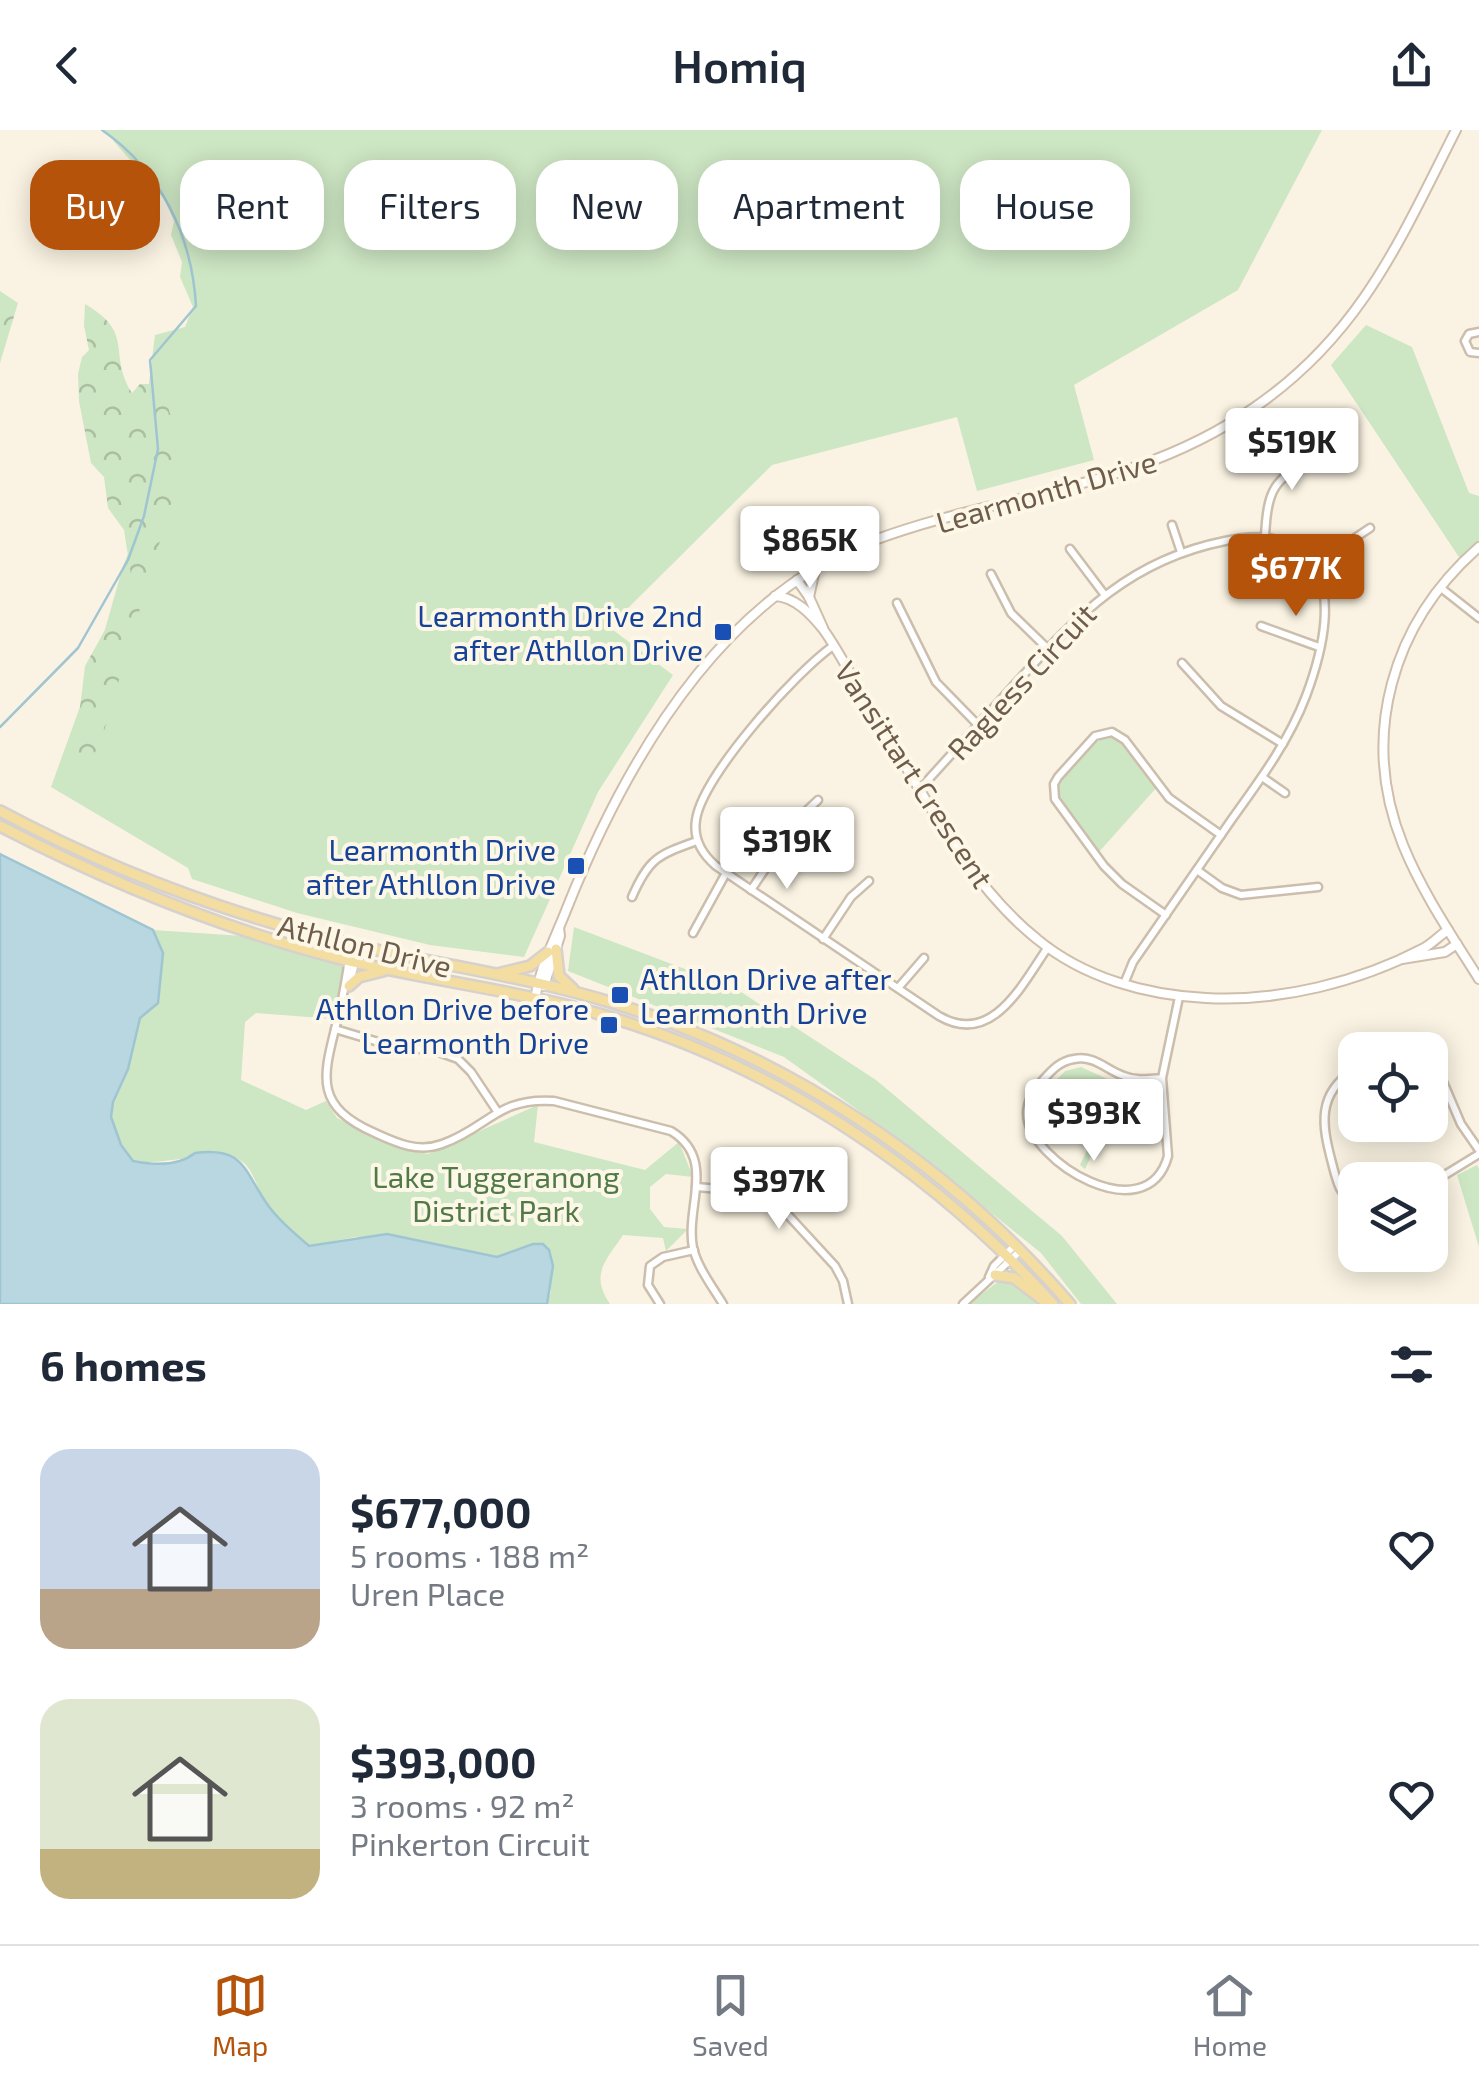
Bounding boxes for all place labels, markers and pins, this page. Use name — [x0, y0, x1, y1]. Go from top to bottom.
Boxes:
pin: $519K — [1222, 408, 1362, 493]
pin: $865K — [740, 506, 880, 591]
pin: $677K — [1226, 534, 1366, 619]
place label: Learmonth Drive 2nd after Athllon Drive — [417, 597, 703, 667]
marker: Learmonth Drive 2nd after Athllon Drive — [712, 621, 734, 643]
pin: $319K — [717, 807, 857, 892]
place label: Learmonth Drive after Athllon Drive — [306, 831, 556, 901]
marker: Learmonth Drive after Athllon Drive — [565, 855, 587, 877]
place label: Athllon Drive after Learmonth Drive — [640, 960, 892, 1030]
marker: Athllon Drive after Learmonth Drive — [609, 984, 631, 1006]
place label: Athllon Drive before Learmonth Drive — [316, 990, 589, 1060]
marker: Athllon Drive before Learmonth Drive — [598, 1014, 620, 1036]
pin: $393K — [1024, 1079, 1164, 1164]
pin: $397K — [709, 1147, 849, 1232]

